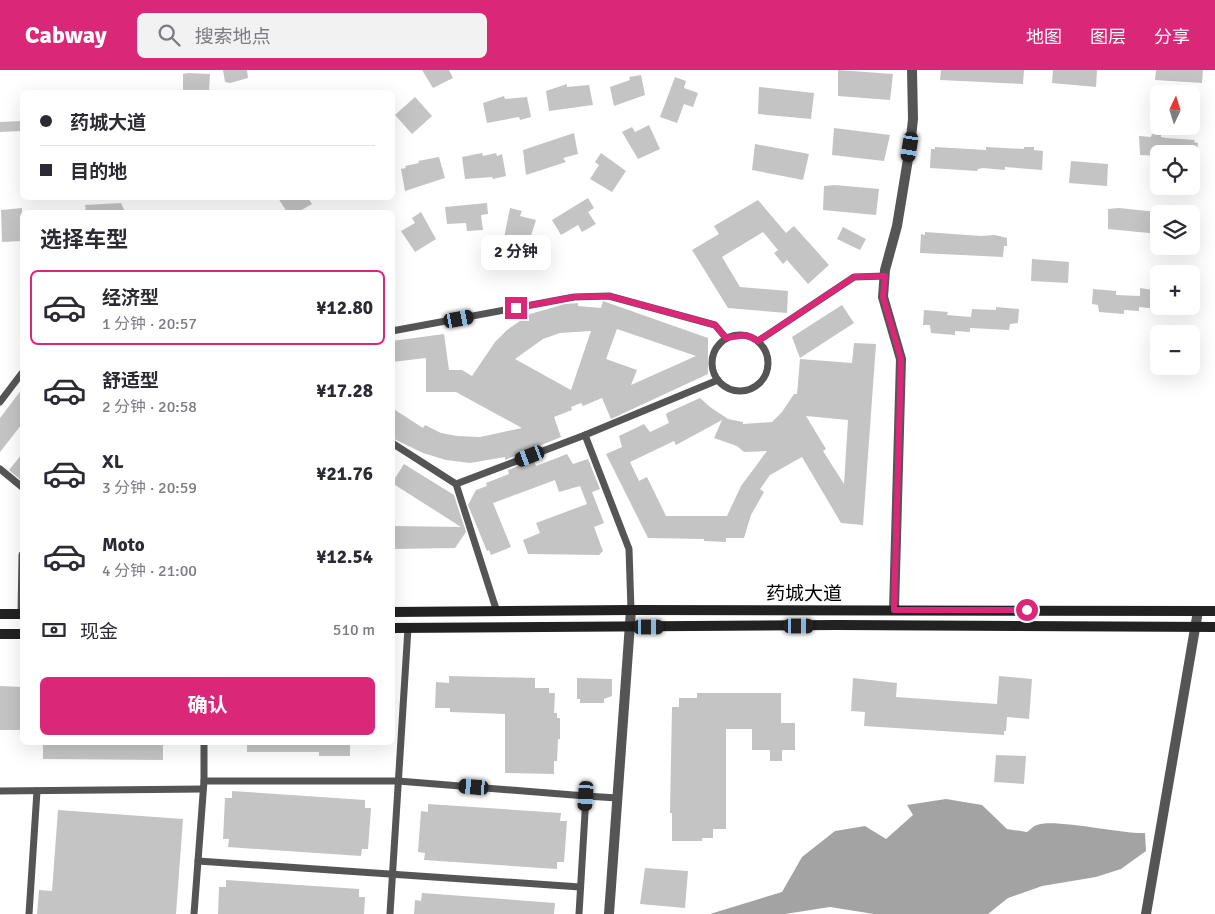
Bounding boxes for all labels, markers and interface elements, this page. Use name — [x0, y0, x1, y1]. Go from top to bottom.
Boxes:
search box — [137, 13, 487, 58]
text: Cabway — [25, 20, 107, 50]
icon: search — [155, 21, 183, 49]
text: 搜索地点 — [195, 25, 271, 49]
text: 地图 — [1026, 26, 1062, 48]
text: 图层 — [1090, 26, 1126, 48]
text: 分享 — [1154, 26, 1190, 48]
north arrow — [1150, 85, 1200, 135]
map controls — [1150, 85, 1200, 375]
text: 药城大道 — [70, 111, 146, 135]
car — [900, 131, 919, 163]
button: locate — [1150, 145, 1200, 195]
text: 目的地 — [70, 160, 127, 184]
button: layers — [1150, 205, 1200, 255]
text: 选择车型 — [40, 226, 128, 253]
callout: 2 分钟 — [481, 236, 551, 270]
text: 2 分钟 — [494, 242, 538, 262]
button: + — [1150, 265, 1200, 315]
icon: car — [42, 285, 87, 330]
text: 经济型 — [102, 286, 159, 310]
text: ¥12.80 — [316, 296, 373, 320]
route end — [505, 297, 527, 319]
car — [442, 309, 475, 329]
text: 1 分钟 · 20:57 — [102, 314, 197, 334]
button: − — [1150, 325, 1200, 375]
icon: car — [42, 368, 87, 413]
text: 舒适型 — [102, 369, 159, 393]
text: ¥17.28 — [316, 379, 373, 403]
text: 2 分钟 · 20:58 — [102, 397, 197, 417]
car — [513, 444, 546, 468]
text: XL — [102, 450, 124, 474]
icon: car — [42, 451, 87, 496]
text: ¥21.76 — [316, 462, 373, 486]
text: 3 分钟 · 20:59 — [102, 478, 197, 498]
text: Moto — [102, 533, 145, 557]
icon: car — [42, 534, 87, 579]
text: ¥12.54 — [316, 545, 373, 569]
text: 4 分钟 · 21:00 — [102, 561, 197, 581]
street label: 药城大道 — [766, 582, 842, 606]
route start — [1016, 599, 1038, 621]
icon: cash — [40, 616, 68, 644]
car — [784, 619, 814, 634]
text: 现金 — [80, 620, 118, 644]
text: 510 m — [333, 620, 375, 640]
car — [634, 620, 664, 635]
button: 确认 — [40, 677, 375, 735]
car — [458, 778, 489, 796]
car — [577, 781, 594, 811]

